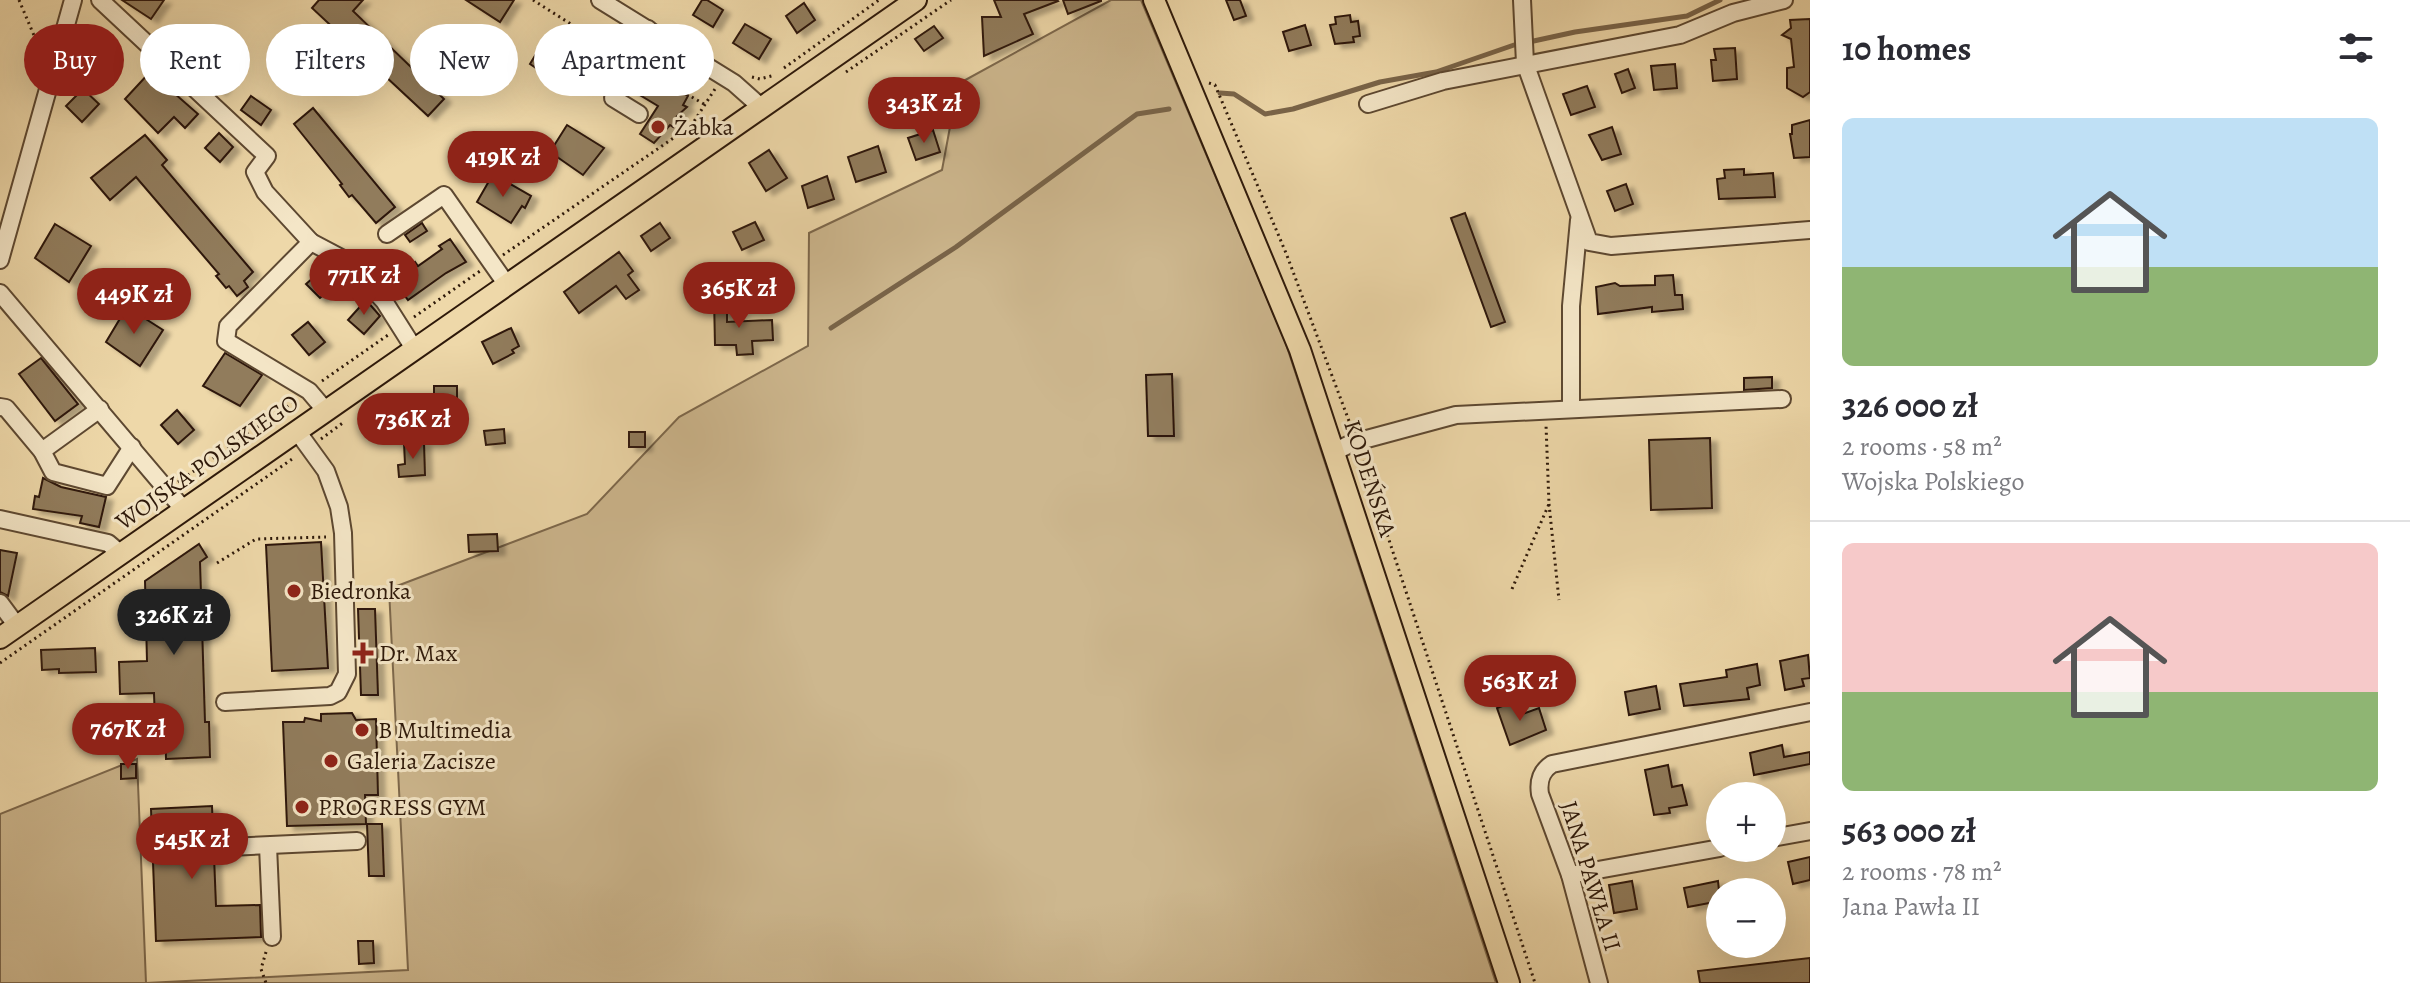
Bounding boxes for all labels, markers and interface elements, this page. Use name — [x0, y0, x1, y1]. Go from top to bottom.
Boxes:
chip: Buy — [24, 24, 124, 96]
chip: Rent — [140, 24, 250, 96]
chip: Filters — [266, 24, 394, 96]
chip: New — [410, 24, 518, 96]
chip: Apartment — [534, 24, 714, 96]
text: 10 homes — [1842, 25, 1971, 72]
icon: filters — [2334, 26, 2378, 70]
pin: 343K zł — [850, 77, 998, 145]
text: 343K zł — [886, 85, 962, 120]
place label: Żabka — [674, 111, 734, 143]
marker: Żabka — [649, 118, 667, 136]
pin: 419K zł — [429, 131, 577, 199]
text: 419K zł — [466, 139, 540, 174]
icon: home — [2038, 170, 2182, 314]
pin: 771K zł — [290, 249, 438, 317]
text: 771K zł — [328, 257, 400, 292]
pin: 365K zł — [665, 262, 813, 330]
pin: 449K zł — [60, 268, 208, 336]
text: 365K zł — [701, 270, 777, 305]
text: 449K zł — [95, 276, 173, 311]
text: 326 000 zł — [1842, 382, 1978, 429]
street label: WOJSKA POLSKIEGO — [108, 387, 305, 538]
pin: 736K zł — [339, 393, 487, 461]
text: 736K zł — [375, 401, 451, 436]
street label: KODEŃSKA — [1336, 416, 1404, 541]
text: 2 rooms · 58 m² — [1842, 429, 2002, 464]
text: Wojska Polskiego — [1842, 464, 2024, 499]
place label: Biedronka — [310, 575, 412, 607]
marker: Biedronka — [285, 582, 303, 600]
pin: 326K zł — [100, 589, 248, 657]
icon: home — [2038, 595, 2182, 739]
text: 326K zł — [135, 597, 213, 632]
place label: Dr. Max — [379, 637, 458, 669]
marker: Dr. Max — [354, 644, 372, 662]
pin: 563K zł — [1446, 655, 1594, 723]
text: 563K zł — [1482, 663, 1558, 698]
pin: 767K zł — [54, 703, 202, 771]
text: 767K zł — [90, 711, 166, 746]
place label: B Multimedia — [378, 714, 513, 746]
marker: B Multimedia — [353, 721, 371, 739]
place label: Galeria Zacisze — [347, 745, 496, 777]
marker: Galeria Zacisze — [322, 752, 340, 770]
map controls — [1706, 782, 1786, 958]
button: + — [1706, 782, 1786, 862]
place label: PROGRESS GYM — [318, 791, 486, 823]
street label: JANA PAWŁA II — [1553, 797, 1629, 955]
marker: PROGRESS GYM — [293, 798, 311, 816]
text: 563 000 zł — [1842, 807, 1976, 854]
pin: 545K zł — [118, 813, 266, 881]
text: 545K zł — [154, 821, 230, 856]
text: 2 rooms · 78 m² — [1842, 854, 2001, 889]
button: − — [1706, 878, 1786, 958]
text: Jana Pawła II — [1842, 889, 1980, 924]

